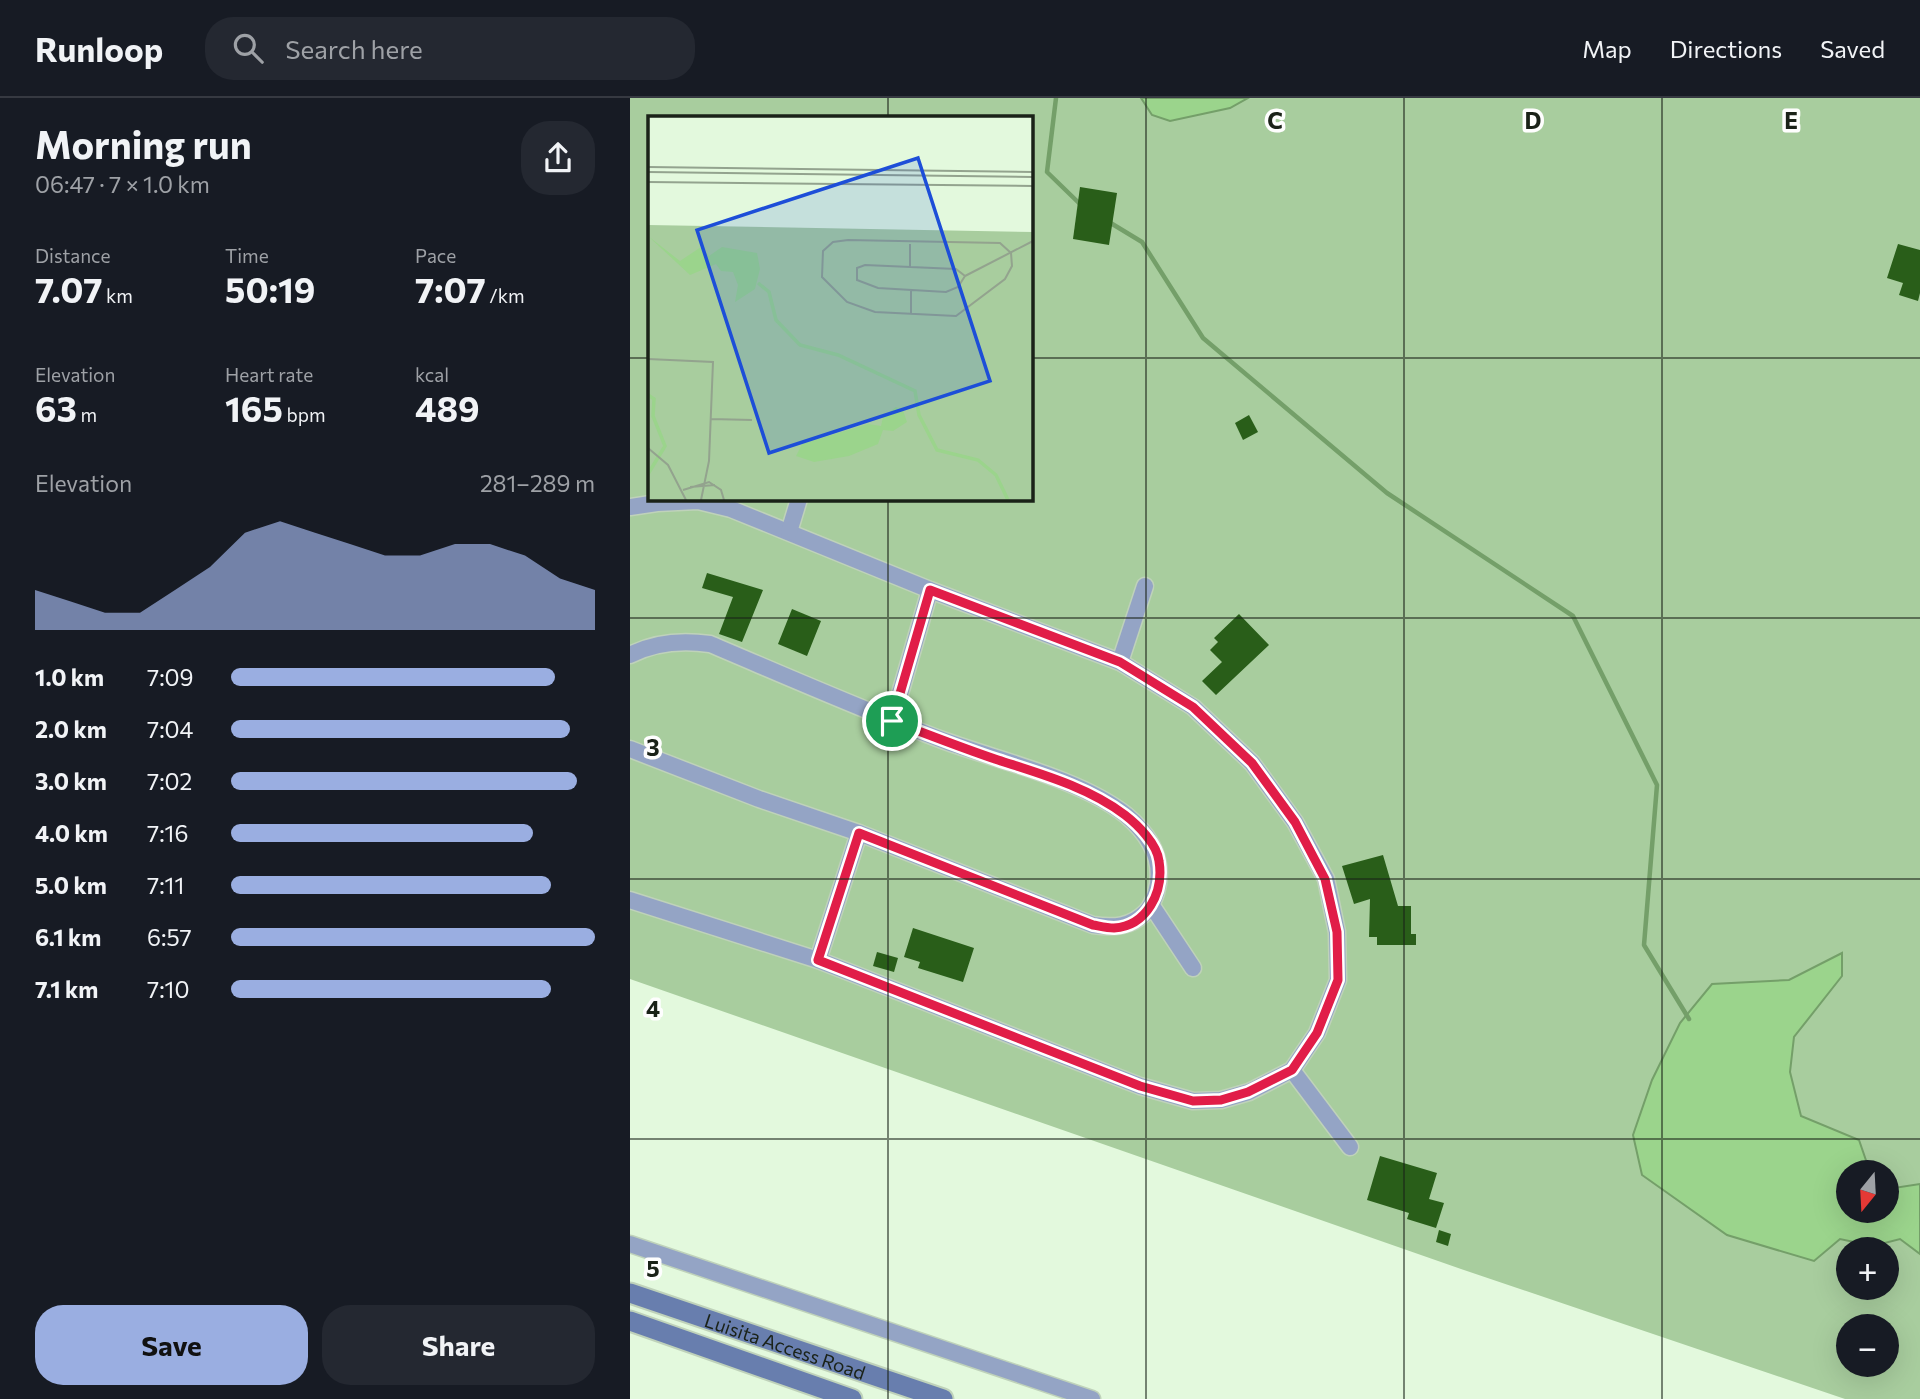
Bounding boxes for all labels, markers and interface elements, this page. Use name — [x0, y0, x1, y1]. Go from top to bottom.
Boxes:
search box — [205, 17, 695, 80]
text: Runloop — [35, 28, 163, 69]
icon: search — [229, 29, 267, 67]
text: Search here — [285, 33, 423, 64]
text: Map — [1582, 34, 1632, 63]
text: Directions — [1670, 34, 1782, 63]
text: Saved — [1820, 34, 1885, 63]
text: C — [1267, 106, 1283, 134]
text: D — [1525, 106, 1542, 134]
text: E — [1784, 106, 1798, 134]
inset map — [648, 116, 1032, 500]
text: Morning run — [35, 120, 252, 167]
button: share — [521, 121, 595, 195]
text: 06:47 · 7 × 1.0 km — [35, 170, 210, 198]
text: Distance — [35, 244, 111, 267]
text: Time — [225, 244, 269, 267]
text: Pace — [415, 244, 456, 267]
text: 7.07 — [35, 267, 102, 310]
text: 50:19 — [225, 267, 315, 310]
text: 7:07 — [415, 267, 486, 310]
text: km — [102, 284, 133, 307]
text: /km — [486, 284, 525, 307]
text: Elevation — [35, 363, 115, 386]
text: Heart rate — [225, 363, 313, 386]
text: kcal — [415, 363, 449, 386]
text: 63 — [35, 386, 77, 429]
text: 165 — [225, 386, 283, 429]
text: 489 — [415, 386, 480, 429]
text: m — [77, 403, 97, 426]
text: bpm — [283, 403, 326, 426]
text: Elevation — [35, 469, 132, 497]
text: 281–289 m — [480, 469, 595, 497]
text: 1.0 km — [35, 663, 104, 691]
text: 7:09 — [147, 663, 194, 691]
pin — [862, 691, 922, 751]
icon: arrive — [873, 702, 911, 740]
text: 2.0 km — [35, 715, 107, 743]
text: 7:04 — [147, 715, 193, 743]
text: 3 — [646, 733, 660, 761]
text: 3.0 km — [35, 767, 107, 795]
text: 7:02 — [147, 767, 192, 795]
text: 4.0 km — [35, 819, 108, 847]
text: 7:16 — [147, 819, 188, 847]
text: 5.0 km — [35, 871, 107, 899]
text: 7:11 — [147, 871, 184, 899]
text: 6.1 km — [35, 923, 101, 951]
text: 6:57 — [147, 923, 192, 951]
text: 7.1 km — [35, 975, 98, 1003]
text: 7:10 — [147, 975, 189, 1003]
text: 4 — [646, 994, 660, 1022]
north arrow — [1836, 1160, 1899, 1223]
map controls — [1836, 1160, 1899, 1377]
button: + — [1836, 1237, 1899, 1300]
text: 5 — [646, 1254, 660, 1282]
button: Save — [35, 1305, 308, 1385]
button: Share — [322, 1305, 595, 1385]
street label: Luisita Access Road — [702, 1308, 869, 1383]
button: − — [1836, 1314, 1899, 1377]

